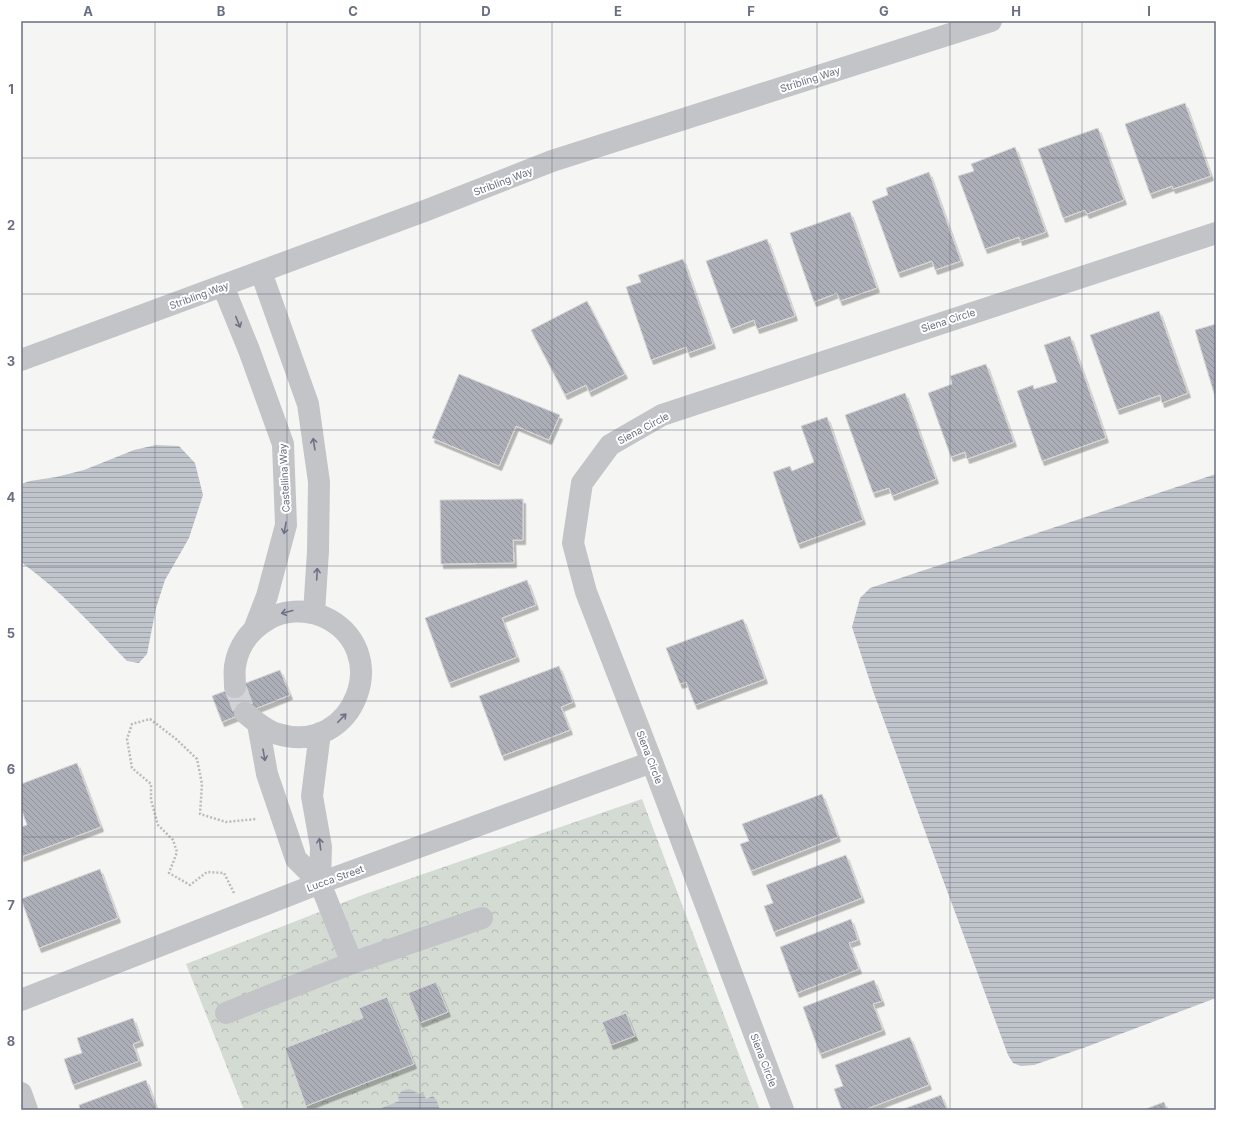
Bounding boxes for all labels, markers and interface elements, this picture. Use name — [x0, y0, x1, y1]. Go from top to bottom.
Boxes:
text: A — [83, 3, 93, 19]
text: B — [217, 3, 226, 19]
text: C — [348, 3, 358, 19]
text: D — [481, 3, 491, 19]
text: E — [614, 3, 622, 19]
text: F — [747, 3, 755, 19]
text: G — [879, 3, 889, 19]
text: H — [1011, 3, 1021, 19]
text: I — [1147, 3, 1151, 19]
street label: Stribling Way — [779, 64, 842, 94]
text: 1 — [8, 81, 14, 97]
street label: Stribling Way — [472, 164, 535, 198]
text: 2 — [7, 217, 15, 233]
street label: Stribling Way — [168, 279, 231, 311]
street label: Siena Circle — [919, 306, 977, 334]
one-way arrow — [235, 315, 242, 327]
text: 3 — [7, 353, 15, 369]
street label: Siena Circle — [615, 409, 671, 447]
one-way arrow — [310, 438, 318, 451]
street label: Castellina Way — [276, 443, 292, 513]
text: 4 — [7, 489, 16, 505]
one-way arrow — [281, 521, 289, 534]
one-way arrow — [313, 568, 320, 581]
one-way arrow — [281, 609, 294, 617]
text: 5 — [7, 625, 15, 641]
one-way arrow — [337, 714, 346, 724]
street label: Siena Circle — [634, 729, 666, 786]
one-way arrow — [260, 748, 268, 761]
text: 6 — [7, 761, 15, 777]
one-way arrow — [316, 838, 324, 851]
street label: Lucca Street — [305, 862, 366, 894]
text: 7 — [7, 897, 15, 913]
street label: Siena Circle — [748, 1032, 780, 1089]
text: 8 — [7, 1033, 15, 1049]

